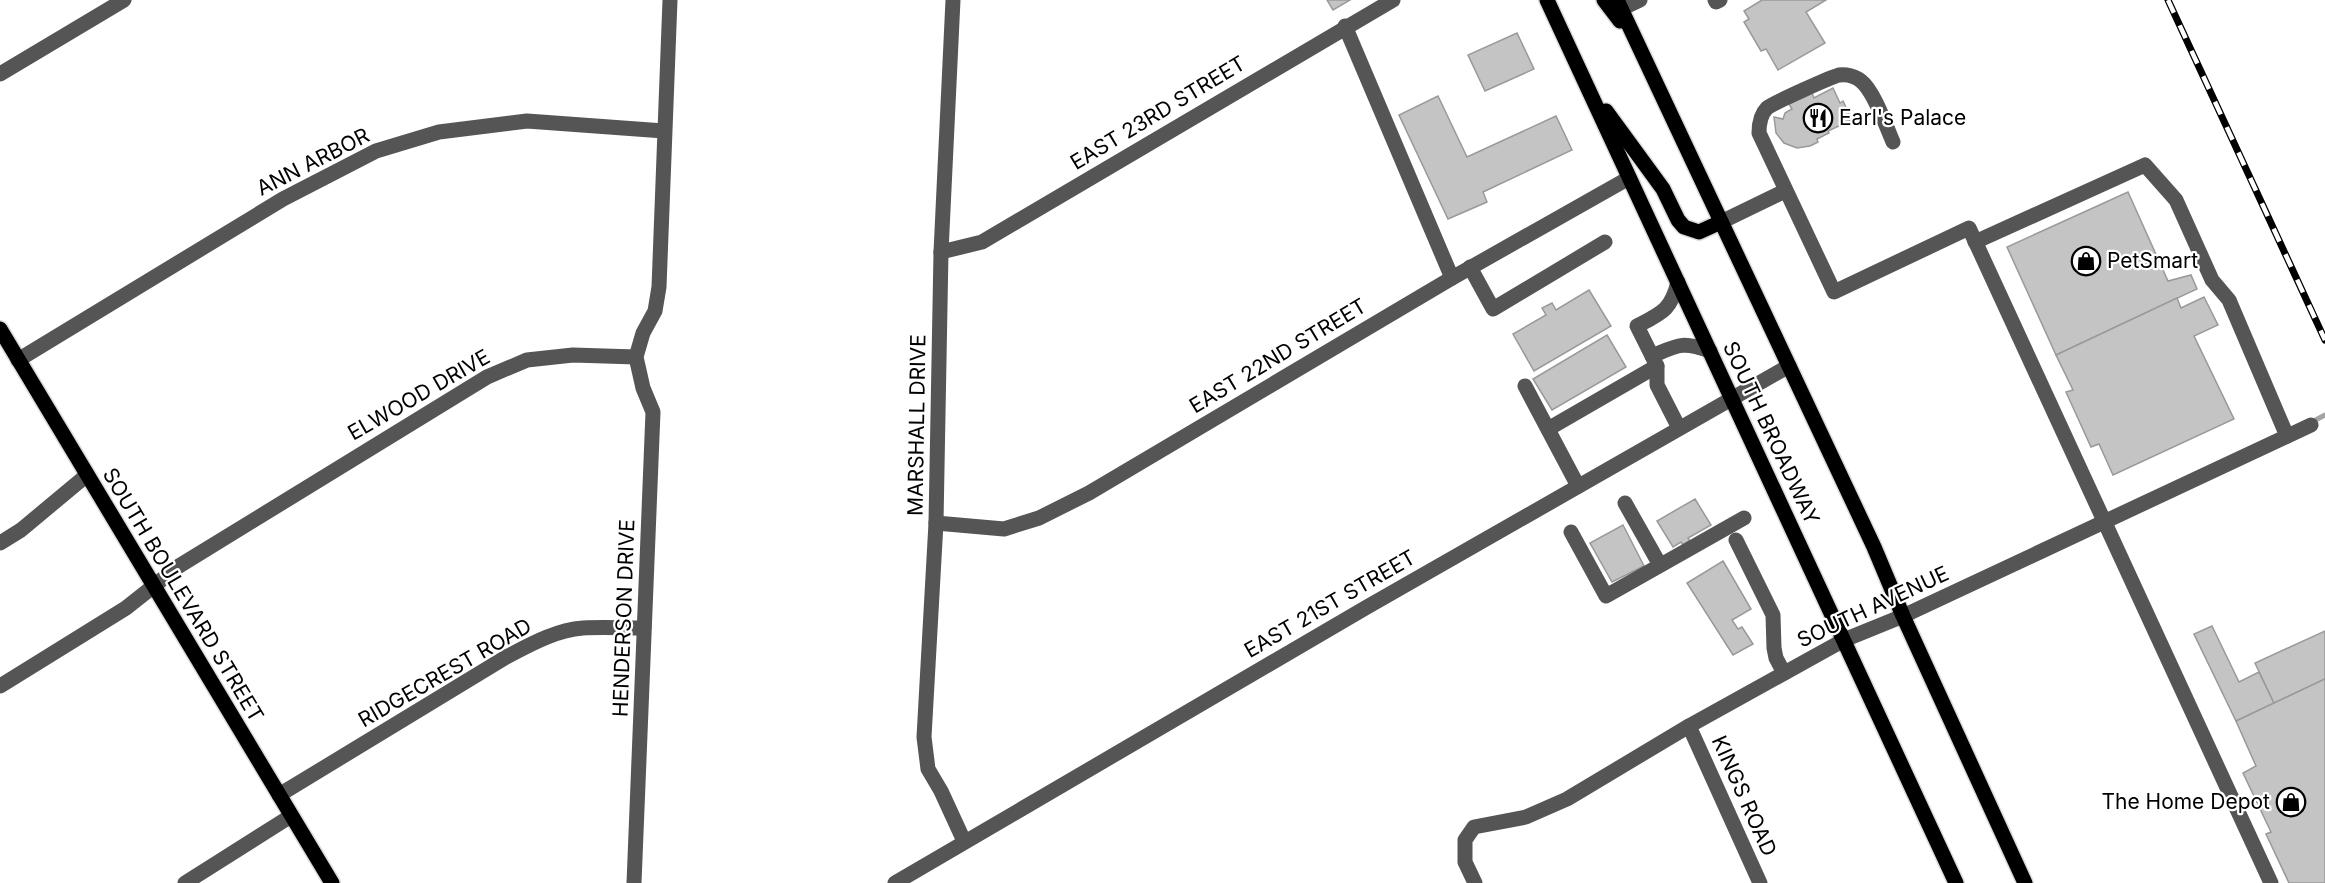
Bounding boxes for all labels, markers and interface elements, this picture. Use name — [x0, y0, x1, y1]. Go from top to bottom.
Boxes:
street label: EAST 23RD STREET — [1066, 50, 1250, 175]
restaurant icon: Earl's Palace — [1802, 102, 1834, 134]
place label: Earl's Palace — [1839, 105, 1966, 130]
street label: ANN ARBOR — [252, 122, 373, 201]
shop icon: PetSmart — [2070, 245, 2102, 277]
place label: PetSmart — [2107, 248, 2198, 273]
street label: EAST 22ND STREET — [1185, 293, 1371, 418]
street label: MARSHALL DRIVE — [902, 334, 931, 516]
street label: SOUTH BROADWAY — [1718, 337, 1825, 528]
street label: ELWOOD DRIVE — [343, 344, 494, 445]
street label: SOUTH BOULEVARD STREET — [98, 463, 269, 726]
street label: HENDERSON DRIVE — [608, 519, 639, 717]
street label: EAST 21ST STREET — [1240, 544, 1420, 663]
street label: SOUTH AVENUE — [1793, 560, 1953, 653]
street label: RIDGECREST ROAD — [354, 613, 536, 732]
street label: KINGS ROAD — [1707, 732, 1782, 860]
shop icon: The Home Depot — [2275, 786, 2307, 818]
place label: The Home Depot — [2101, 789, 2270, 814]

